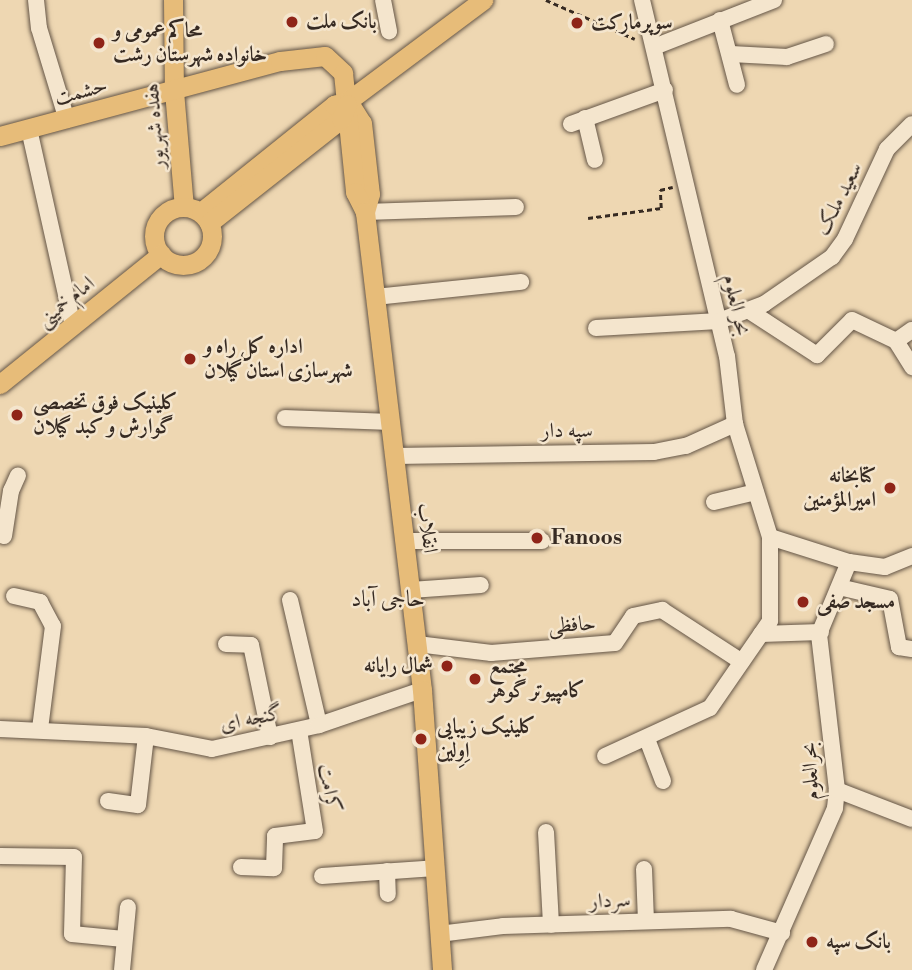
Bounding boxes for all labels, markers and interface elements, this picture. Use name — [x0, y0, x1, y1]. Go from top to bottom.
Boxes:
place label: بانک ملت — [306, 9, 377, 35]
place label: سوپرمارکت — [591, 10, 673, 36]
marker: بانک ملت — [284, 14, 300, 30]
marker: سوپرمارکت — [569, 15, 585, 31]
place label: محاکم عمومی و خانواده شهرستان رشت — [113, 18, 267, 68]
marker: محاکم عمومی و خانواده شهرستان رشت — [91, 35, 107, 51]
street label: حشمت — [52, 73, 110, 111]
street label: هفده شهریور — [139, 82, 171, 170]
street label: سعید ملک — [810, 158, 868, 240]
street label: امام خمینی — [32, 271, 100, 333]
street label: بحر العلوم — [717, 272, 755, 338]
place label: اداره کل راه و شهرسازی استان گیلان — [204, 334, 353, 384]
marker: اداره کل راه و شهرسازی استان گیلان — [182, 351, 198, 367]
place label: کلینیک فوق تخصصی گوارش و کبد گیلان — [33, 390, 178, 440]
marker: کلینیک فوق تخصصی گوارش و کبد گیلان — [7, 405, 27, 425]
street label: سپه دار — [541, 418, 593, 444]
place label: کتابخانه امیرالمؤمنین — [803, 463, 876, 513]
marker: کتابخانه امیرالمؤمنین — [882, 480, 898, 496]
street label: انقلاب — [411, 501, 443, 555]
place label: Fanoos — [551, 525, 622, 551]
marker: Fanoos — [529, 530, 545, 546]
district label: حاجی آباد — [351, 585, 425, 613]
place label: مسجد صفی — [817, 589, 895, 615]
marker: مسجد صفی — [795, 594, 811, 610]
street label: حافظی — [547, 611, 597, 639]
place label: شمال رایانه — [364, 653, 433, 679]
place label: مجتمع کامپیوتر گوهر — [489, 654, 585, 704]
marker: شمال رایانه — [439, 658, 455, 674]
marker: مجتمع کامپیوتر گوهر — [467, 671, 483, 687]
street label: گنجه ای — [218, 700, 284, 738]
place label: کلینیک زیبایی اِوِلین — [437, 714, 536, 764]
marker: کلینیک زیبایی اِوِلین — [411, 729, 431, 749]
street label: بحرالعلوم — [797, 741, 825, 801]
street label: کرامت — [313, 762, 345, 814]
street label: سردار — [589, 887, 631, 915]
place label: بانک سپه — [826, 929, 891, 955]
marker: بانک سپه — [804, 934, 820, 950]

